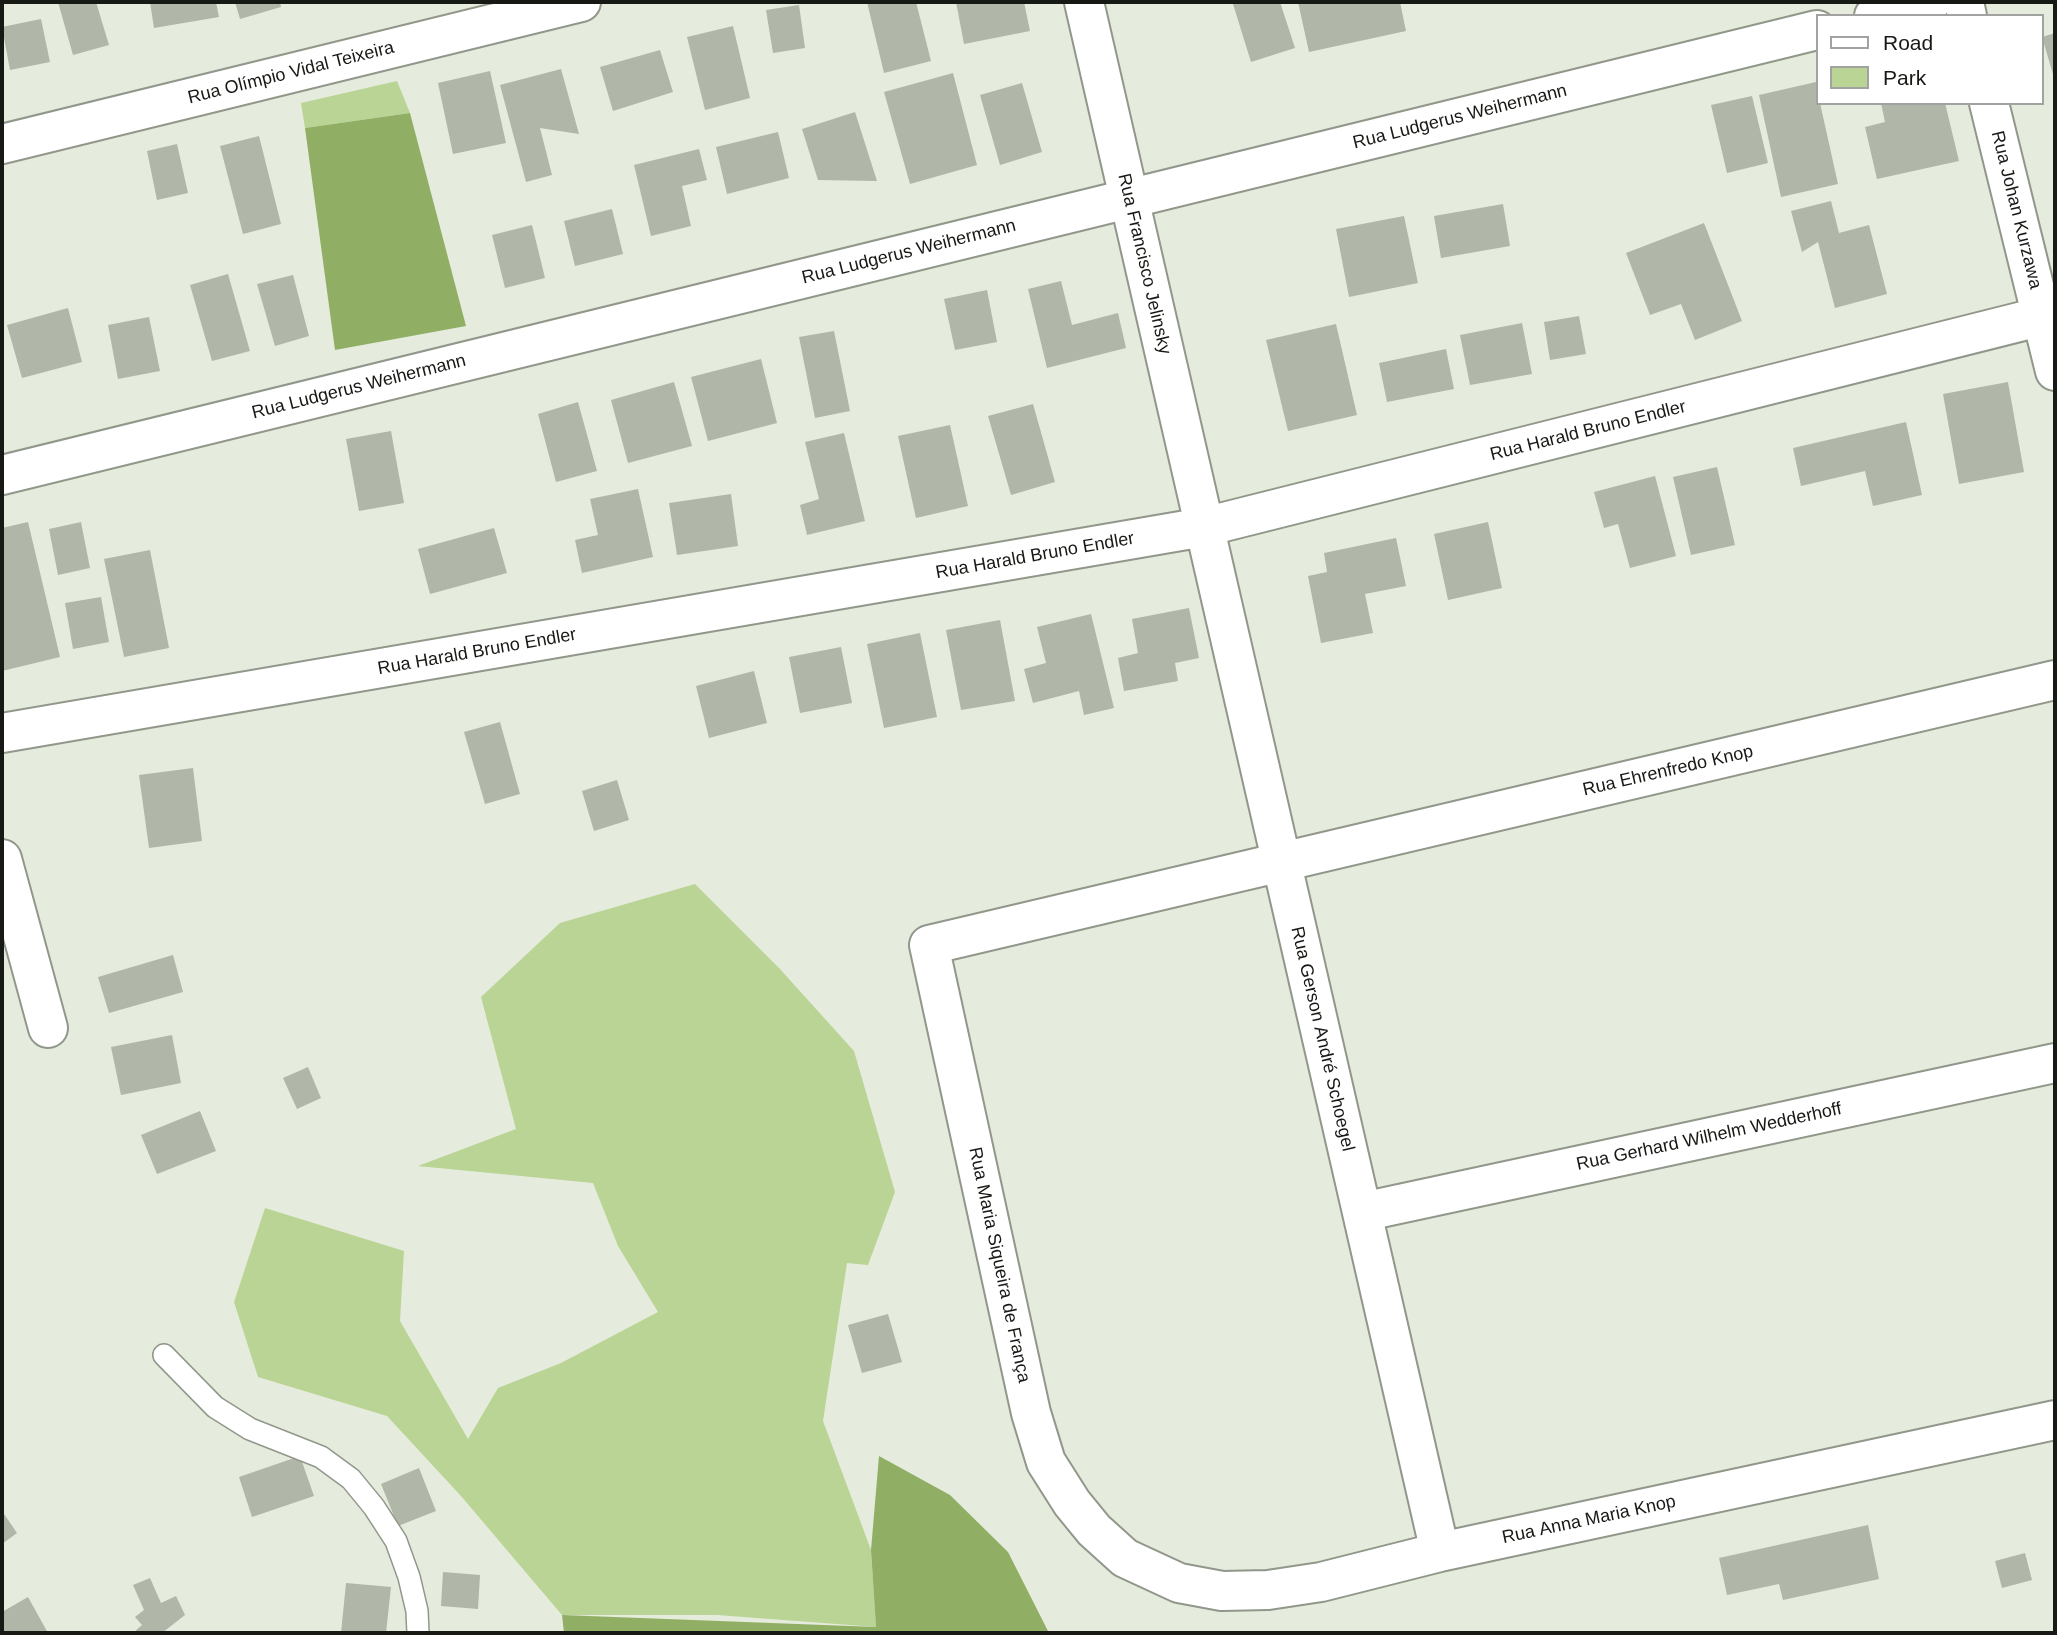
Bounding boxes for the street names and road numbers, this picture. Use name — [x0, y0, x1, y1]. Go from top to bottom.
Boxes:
street label: Rua Olímpio Vidal Teixeira — [186, 37, 396, 109]
street label: Rua Ludgerus Weihermann — [1351, 80, 1569, 154]
street label: Rua Johan Kurzawa — [1986, 129, 2046, 291]
street label: Rua Francisco Jelinsky — [1113, 171, 1175, 357]
street label: Rua Ludgerus Weihermann — [800, 215, 1018, 289]
street label: Rua Ludgerus Weihermann — [250, 350, 468, 424]
street label: Rua Harald Bruno Endler — [1488, 396, 1688, 466]
street label: Rua Harald Bruno Endler — [934, 528, 1136, 584]
street label: Rua Harald Bruno Endler — [376, 624, 578, 680]
street label: Rua Ehrenfredo Knop — [1581, 741, 1755, 801]
street label: Rua Gerson André Schoegel — [1286, 924, 1358, 1154]
street label: Rua Gerhard Wilhelm Wedderhoff — [1574, 1098, 1844, 1176]
street label: Rua Maria Siqueira de França — [963, 1145, 1035, 1385]
street label: Rua Anna Maria Knop — [1500, 1491, 1678, 1549]

